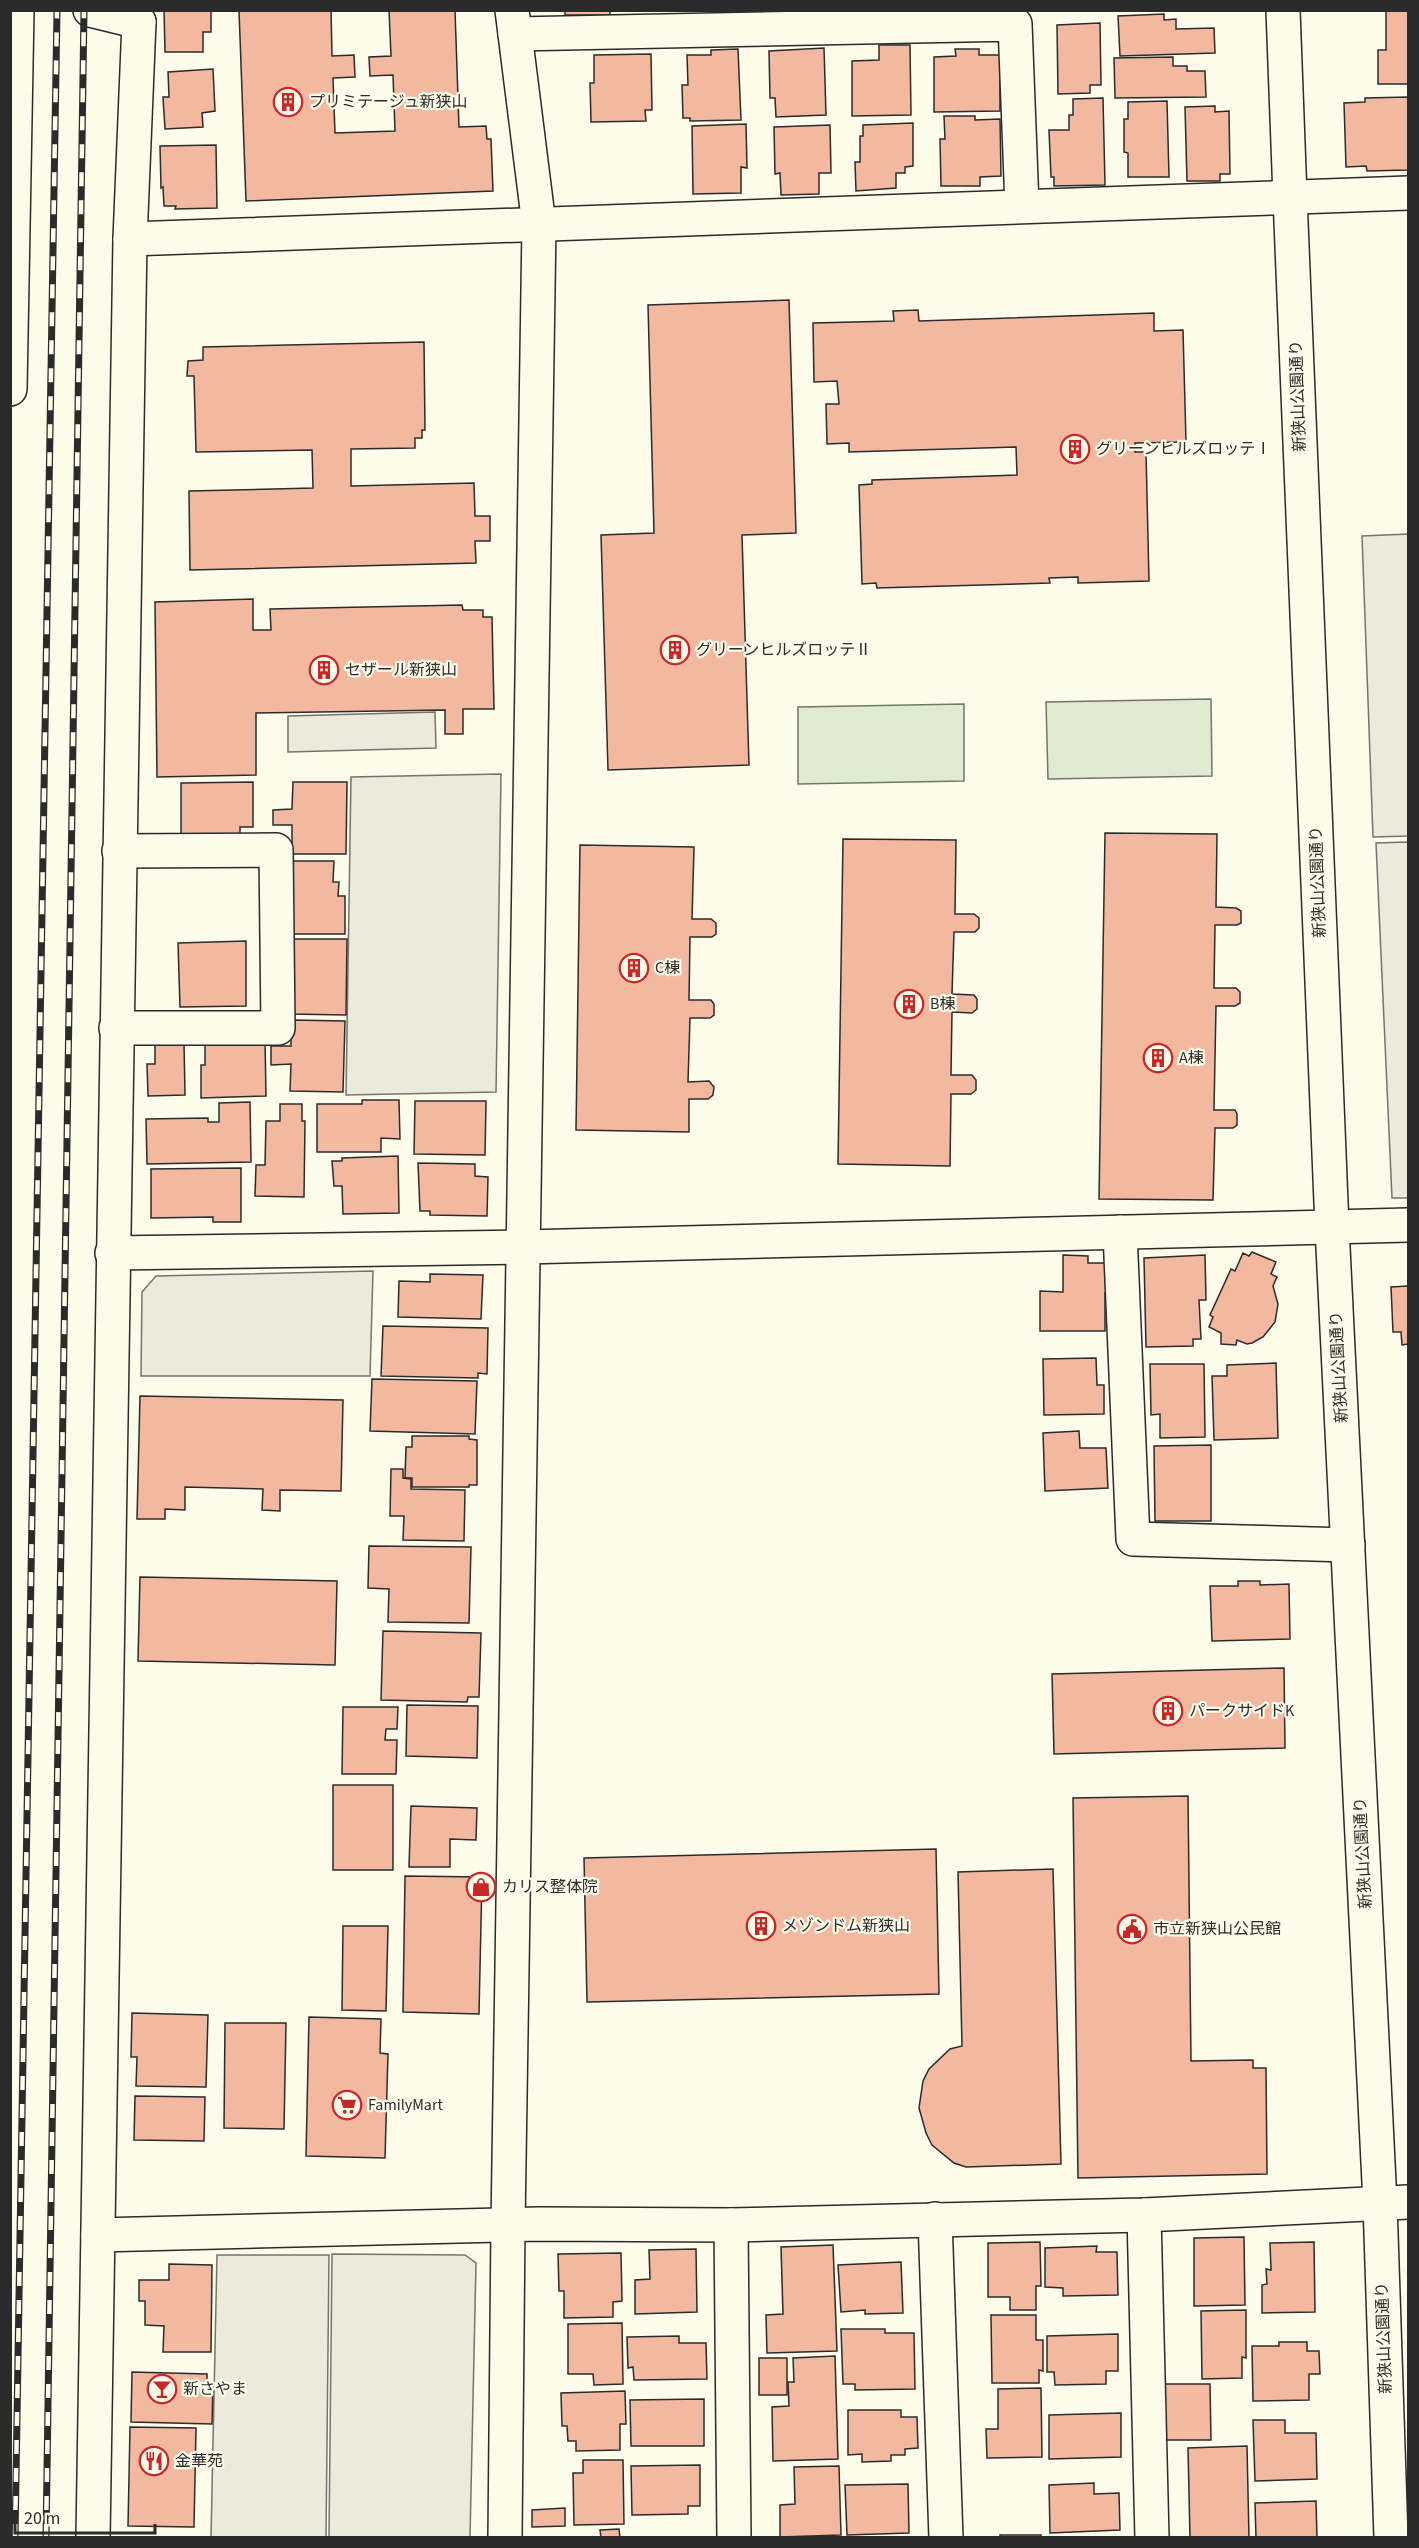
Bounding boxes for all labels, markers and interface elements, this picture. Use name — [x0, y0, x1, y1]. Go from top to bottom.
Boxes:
building icon: プリミテージュ新狭山 — [272, 86, 304, 118]
place label: プリミテージュ新狭山 — [309, 91, 468, 113]
street label: 新狭山公園通り — [1285, 340, 1311, 452]
building icon: グリーンヒルズロッテⅠ — [1059, 433, 1091, 465]
place label: グリーンヒルズロッテⅠ — [1096, 438, 1271, 460]
building icon: グリーンヒルズロッテⅡ — [659, 634, 691, 666]
place label: グリーンヒルズロッテⅡ — [696, 639, 871, 661]
building icon: セザール新狭山 — [308, 654, 340, 686]
place label: セザール新狭山 — [345, 659, 457, 681]
street label: 新狭山公園通り — [1305, 826, 1331, 938]
building icon: C棟 — [618, 952, 650, 984]
place label: C棟 — [655, 957, 680, 979]
building icon: B棟 — [893, 988, 925, 1020]
place label: B棟 — [930, 993, 955, 1015]
building icon: A棟 — [1142, 1042, 1174, 1074]
place label: A棟 — [1179, 1047, 1204, 1069]
street label: 新狭山公園通り — [1325, 1310, 1353, 1424]
building icon: パークサイドK — [1152, 1695, 1184, 1727]
place label: パークサイドK — [1189, 1700, 1295, 1722]
street label: 新狭山公園通り — [1349, 1796, 1377, 1910]
shop icon: カリス整体院 — [465, 1871, 497, 1903]
place label: カリス整体院 — [502, 1876, 598, 1898]
building icon: メゾンドム新狭山 — [745, 1910, 777, 1942]
public building icon: 市立新狭山公民館 — [1116, 1913, 1148, 1945]
place label: メゾンドム新狭山 — [782, 1915, 910, 1937]
place label: 市立新狭山公民館 — [1153, 1918, 1281, 1940]
supermarket icon: FamilyMart — [331, 2089, 363, 2121]
place label: FamilyMart — [368, 2094, 443, 2116]
street label: 新狭山公園通り — [1371, 2282, 1397, 2394]
bar icon: 新さやま — [146, 2373, 178, 2405]
place label: 新さやま — [183, 2378, 247, 2400]
restaurant icon: 金華苑 — [138, 2445, 170, 2477]
place label: 金華苑 — [175, 2450, 223, 2472]
scale bar — [15, 2497, 154, 2535]
text: 20 m — [24, 2506, 60, 2531]

